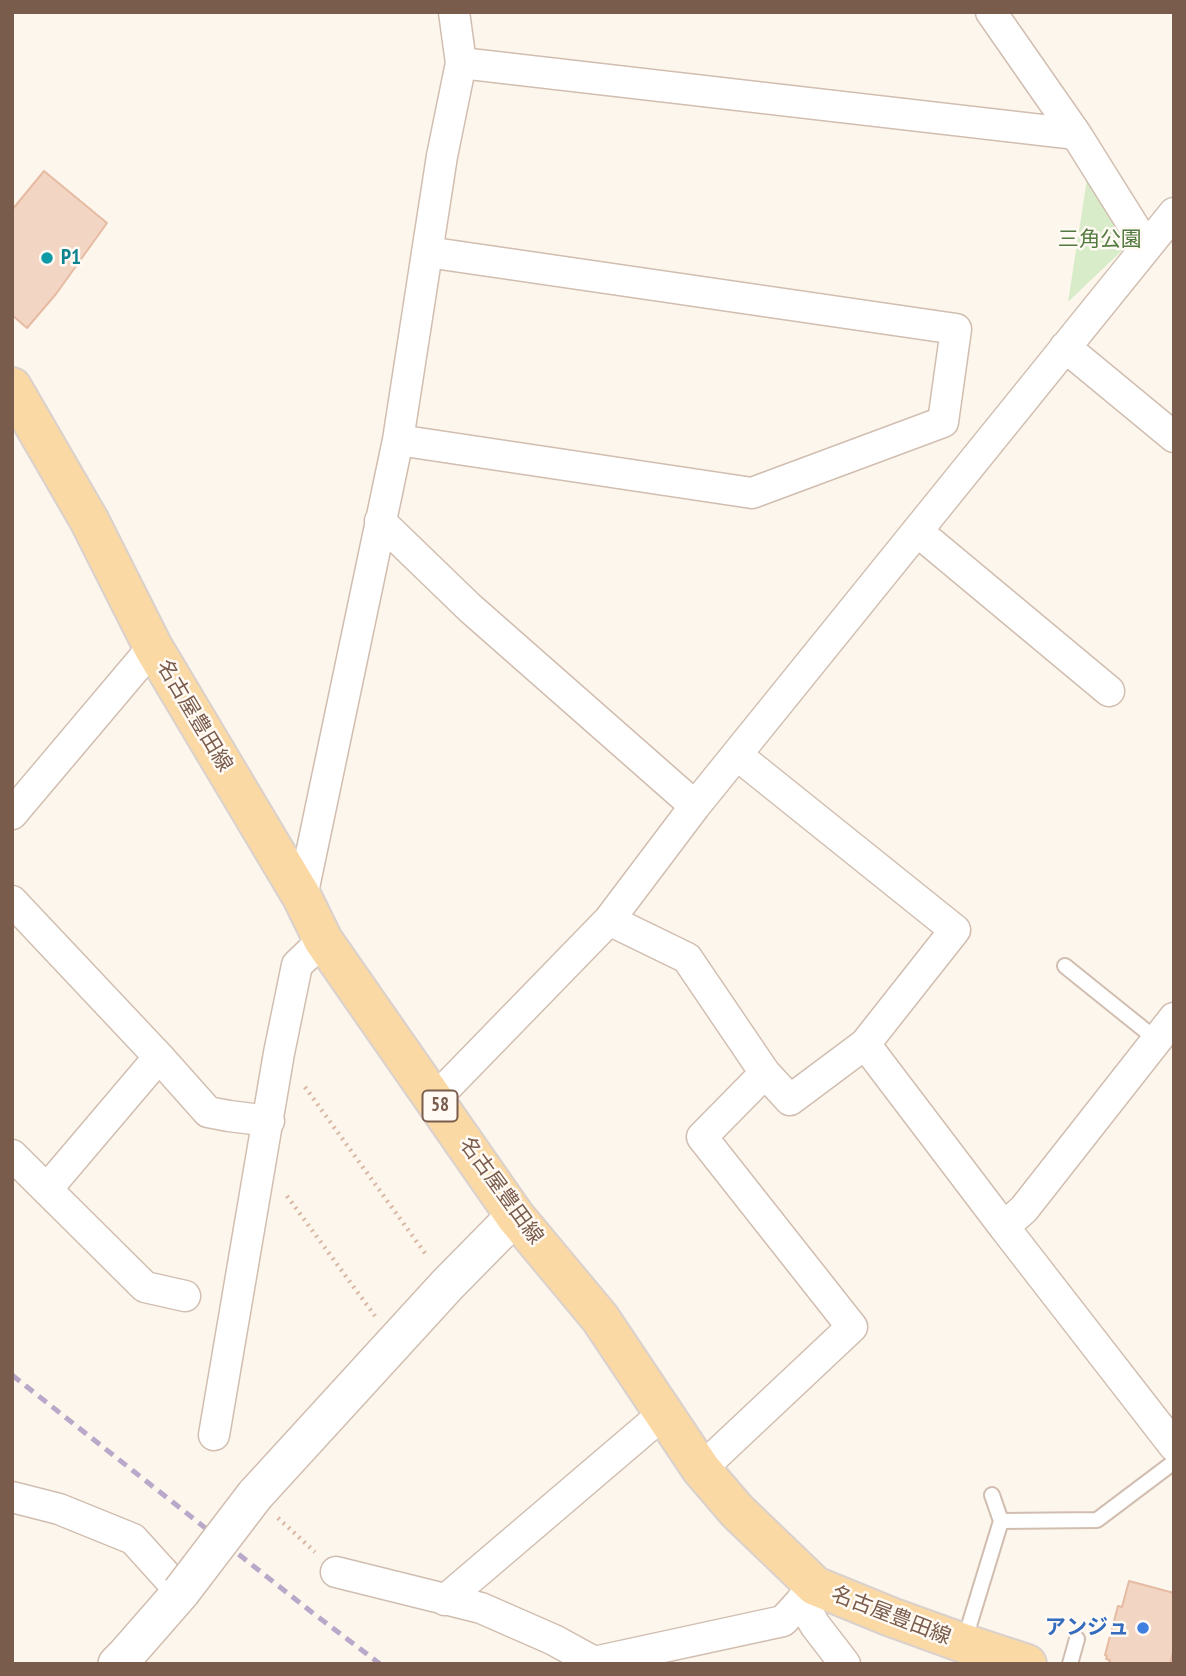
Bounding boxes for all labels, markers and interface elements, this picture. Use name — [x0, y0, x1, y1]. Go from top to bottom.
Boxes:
park label: 三角公園 — [1058, 227, 1142, 253]
place label: P1 — [61, 245, 81, 271]
marker: P1 — [39, 250, 55, 266]
street label: 名古屋豊田線 — [151, 656, 237, 776]
road number: 58 — [422, 1090, 458, 1122]
street label: 名古屋豊田線 — [454, 1133, 548, 1249]
street label: 名古屋豊田線 — [828, 1582, 954, 1650]
place label: アンジュ — [1045, 1615, 1129, 1641]
marker: アンジュ — [1135, 1620, 1151, 1636]

